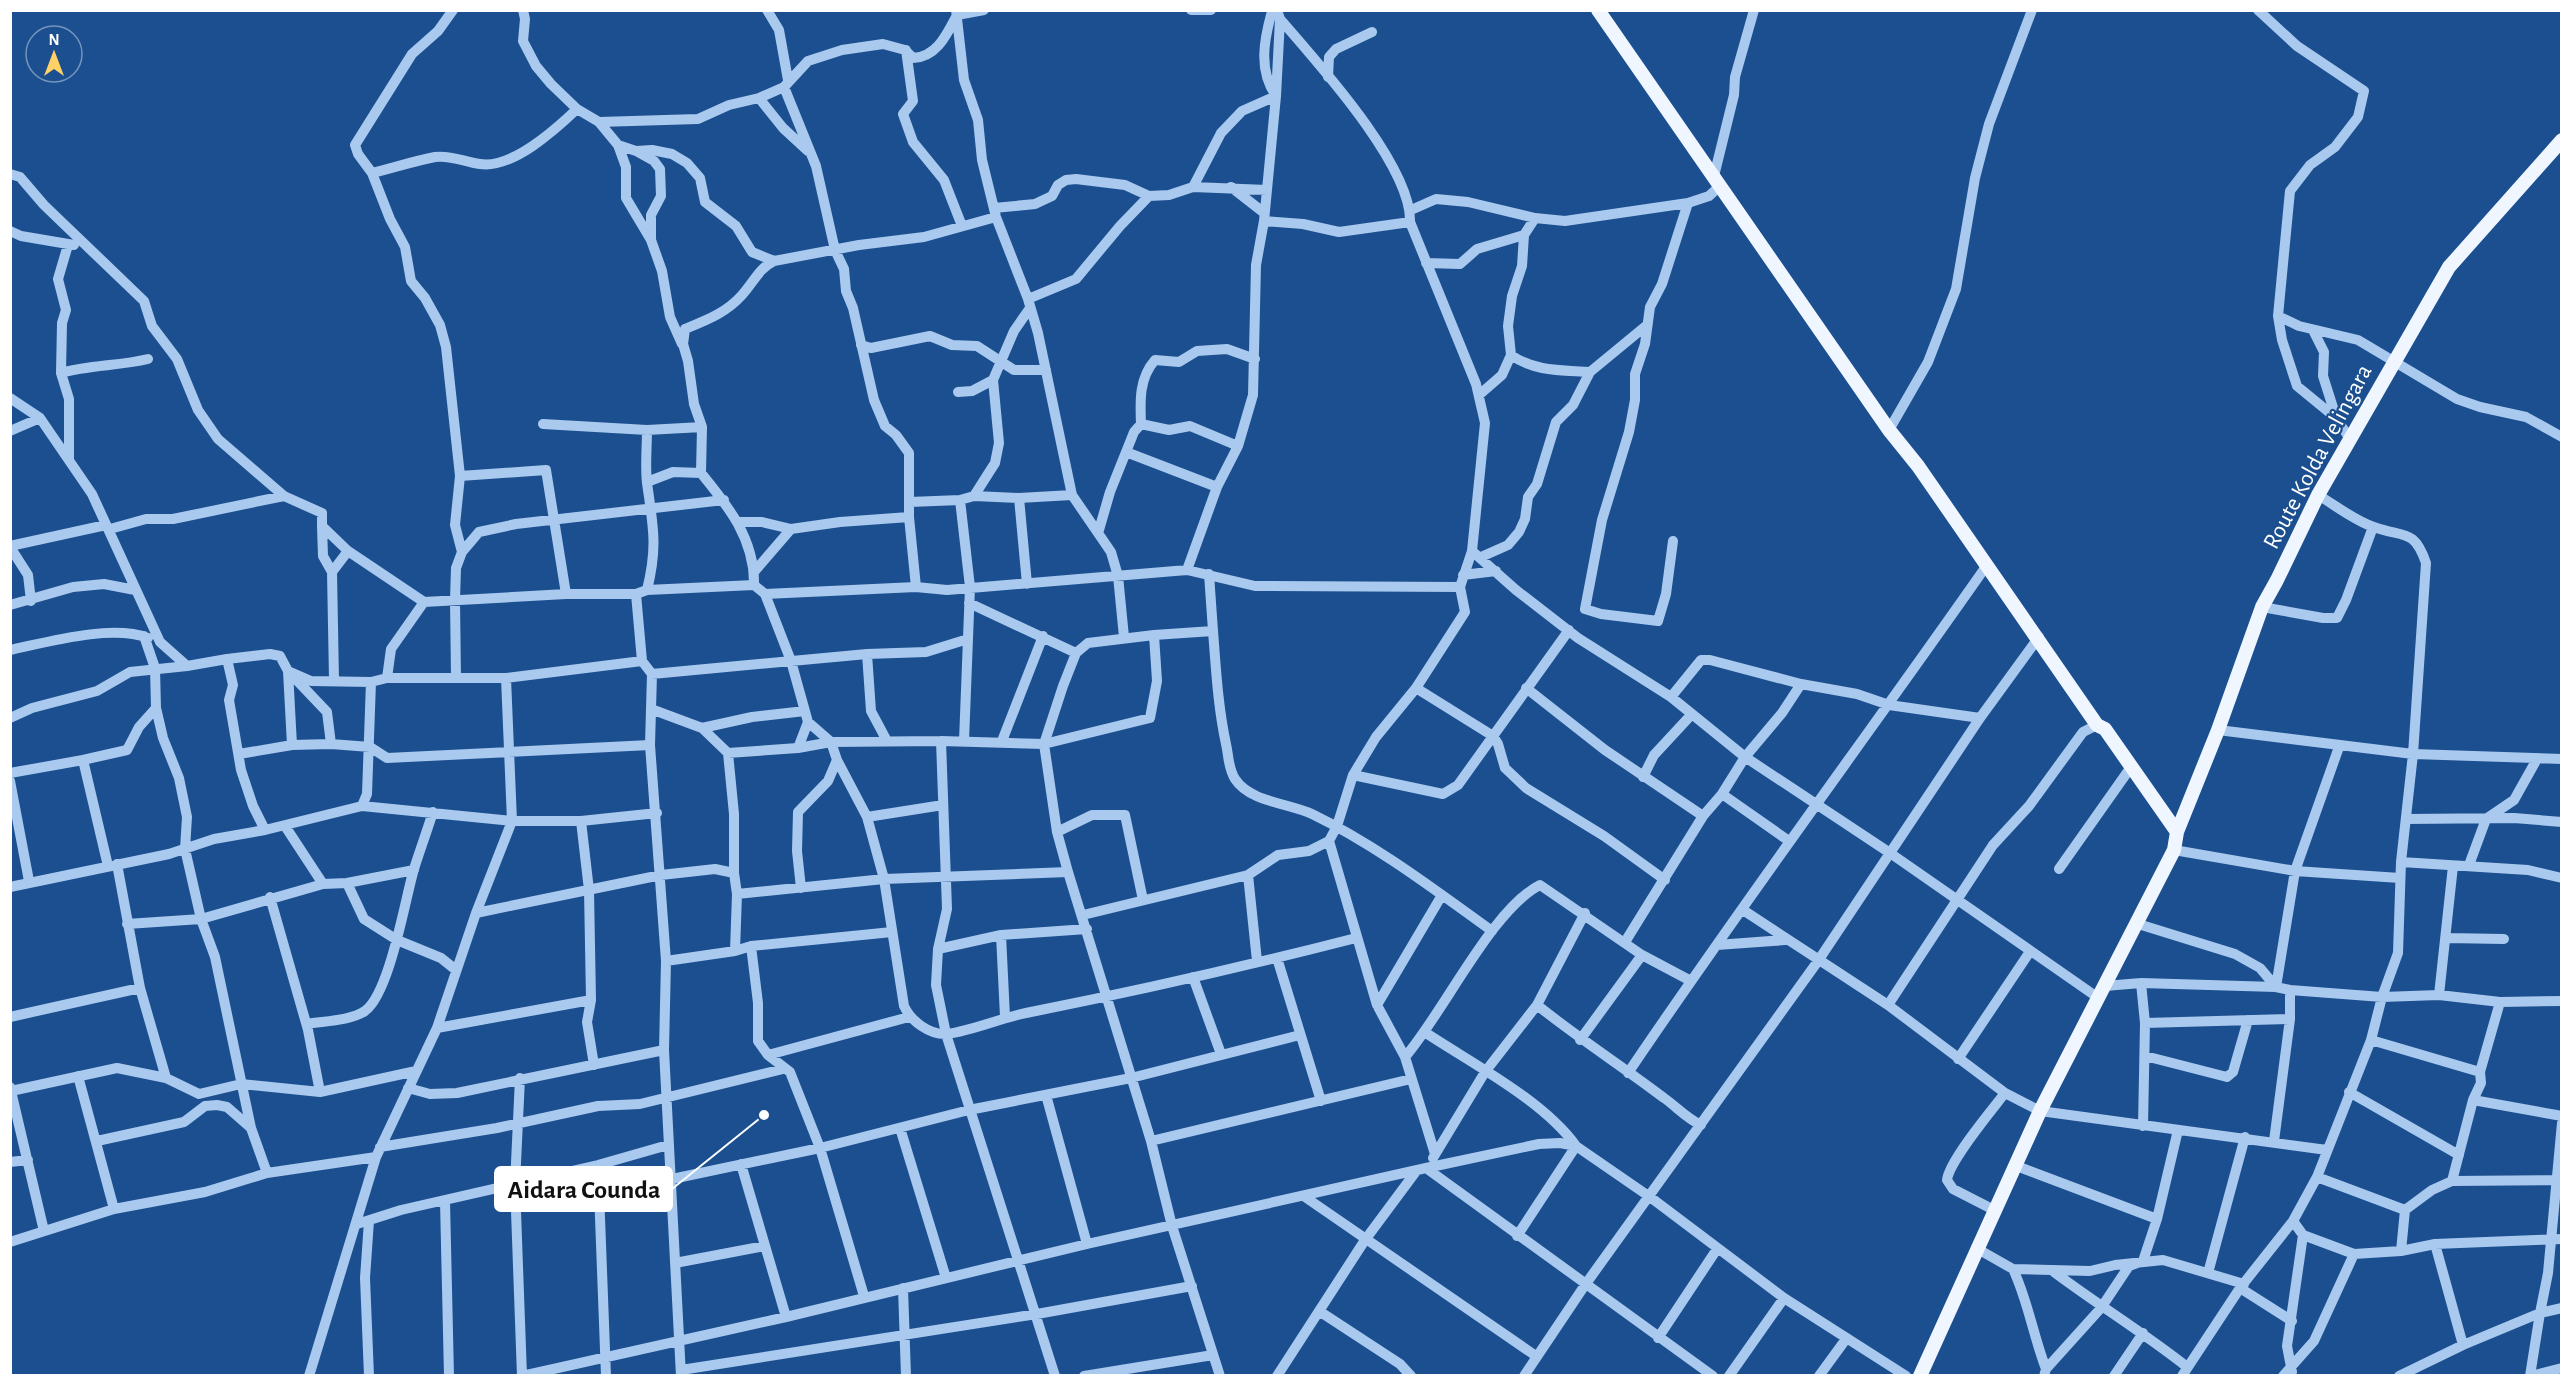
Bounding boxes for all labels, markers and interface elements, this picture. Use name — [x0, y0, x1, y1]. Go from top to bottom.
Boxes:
north arrow — [24, 24, 84, 84]
text: N — [48, 32, 60, 48]
street label: Route Kolda Velingara — [2259, 361, 2377, 553]
callout: Aidara Counda — [495, 1167, 672, 1211]
text: Aidara Counda — [508, 1177, 660, 1203]

